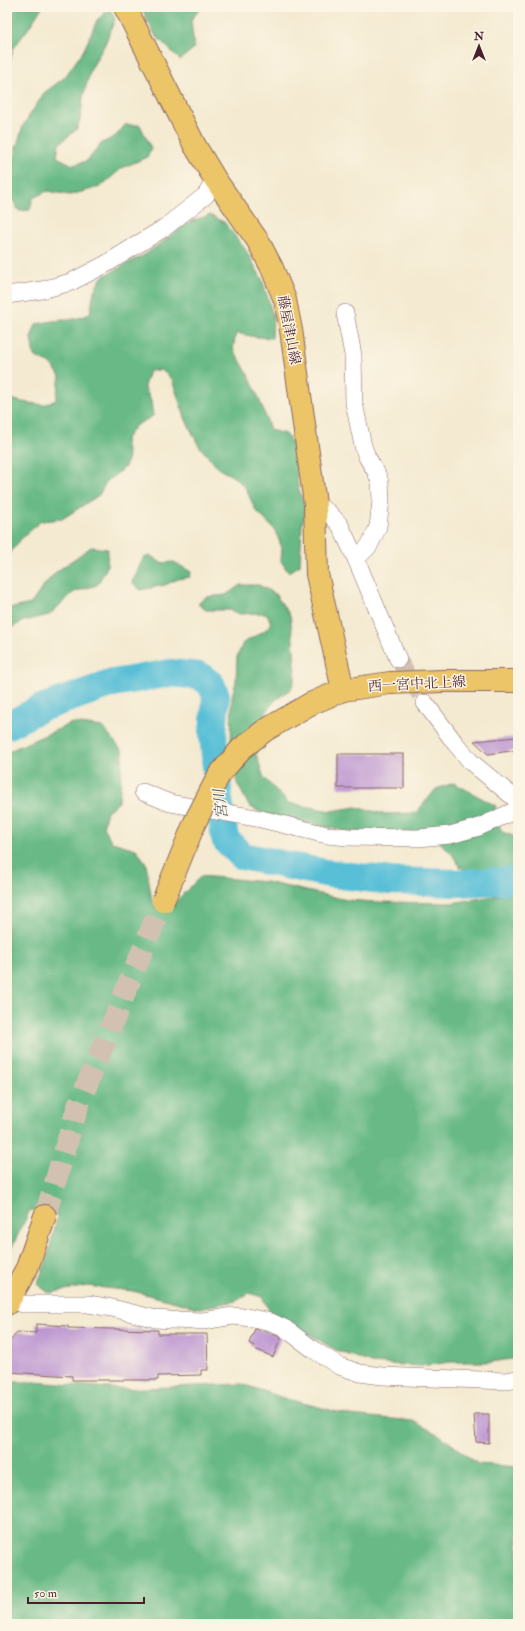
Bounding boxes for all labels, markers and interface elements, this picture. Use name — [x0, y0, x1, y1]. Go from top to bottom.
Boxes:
north arrow — [459, 26, 499, 66]
text: N — [473, 30, 485, 43]
street label: 藤屋津山線 — [274, 294, 304, 366]
street label: 西一宮中北上線 — [368, 673, 466, 695]
water label: 宮川 — [209, 786, 232, 820]
scale bar — [28, 1579, 144, 1605]
text: 50 m — [34, 1586, 58, 1601]

